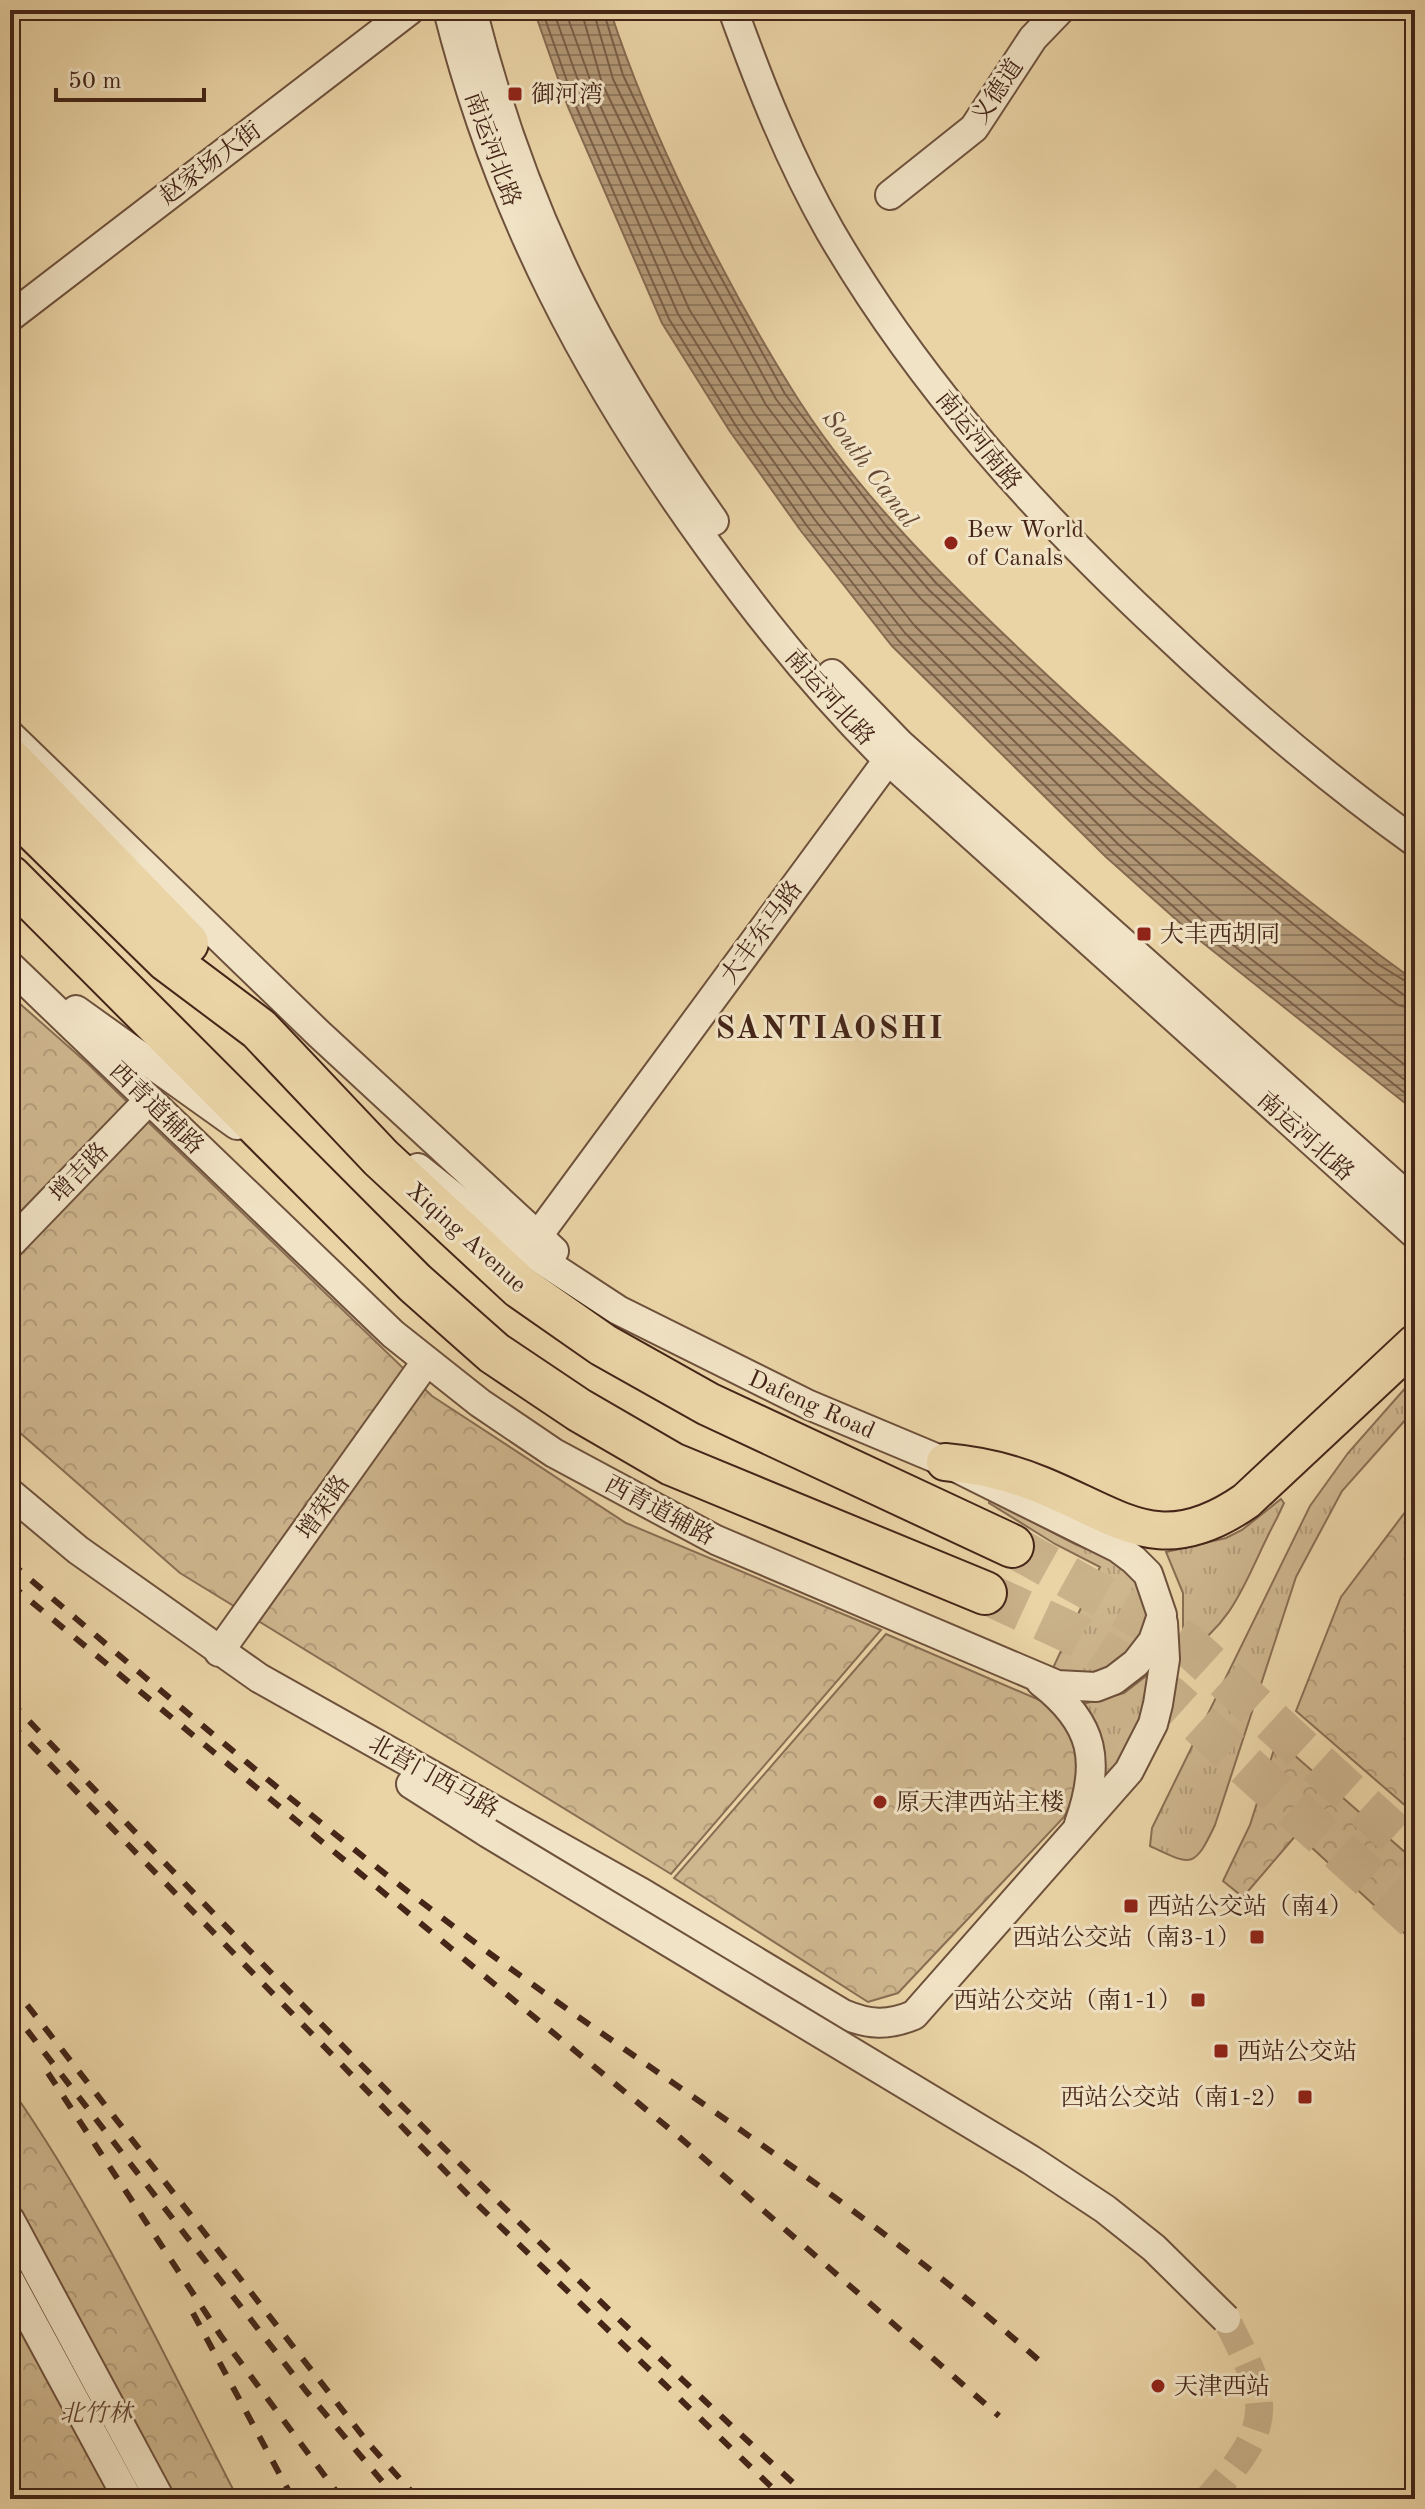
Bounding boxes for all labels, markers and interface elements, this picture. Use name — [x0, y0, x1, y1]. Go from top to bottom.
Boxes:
scale bar — [56, 52, 204, 102]
street label: 义德道 — [966, 54, 1029, 129]
text: 50 m — [68, 70, 122, 94]
place label: 御河湾 — [531, 81, 603, 108]
marker: 御河湾 — [506, 85, 524, 103]
street label: 南运河北路 — [459, 88, 526, 210]
street label: 赵家场大街 — [154, 117, 266, 210]
street label: 南运河南路 — [930, 385, 1027, 495]
water label: South Canal — [817, 406, 922, 533]
place label: Bew World of Canals — [967, 519, 1084, 571]
marker: Bew World of Canals — [942, 534, 960, 552]
street label: 南运河北路 — [779, 644, 880, 751]
street label: 大丰东马路 — [715, 876, 808, 989]
place label: 大丰西胡同 — [1160, 921, 1280, 948]
marker: 大丰西胡同 — [1135, 925, 1153, 943]
district label: SANTIAOSHI — [715, 1014, 945, 1046]
street label: 西青道辅路 — [104, 1057, 209, 1160]
street label: 南运河北路 — [1252, 1086, 1359, 1187]
street label: 增吉路 — [45, 1137, 114, 1208]
street label: Xiqing Avenue — [401, 1179, 530, 1298]
street label: Dafeng Road — [744, 1367, 878, 1444]
street label: 增荣路 — [292, 1470, 355, 1545]
street label: 西青道辅路 — [600, 1470, 719, 1551]
street label: 北营门西马路 — [364, 1730, 503, 1823]
place label: 原天津西站主楼 — [896, 1789, 1064, 1816]
marker: 原天津西站主楼 — [871, 1793, 889, 1811]
place label: 西站公交站（南4） — [1147, 1893, 1353, 1920]
marker: 西站公交站（南4） — [1122, 1897, 1140, 1915]
place label: 西站公交站（南3-1） — [1012, 1924, 1241, 1951]
marker: 西站公交站（南3-1） — [1248, 1928, 1266, 1946]
place label: 西站公交站（南1-1） — [953, 1987, 1182, 2014]
marker: 西站公交站（南1-1） — [1189, 1991, 1207, 2009]
place label: 西站公交站 — [1237, 2038, 1357, 2065]
marker: 西站公交站 — [1212, 2042, 1230, 2060]
place label: 西站公交站（南1-2） — [1060, 2084, 1289, 2111]
marker: 西站公交站（南1-2） — [1296, 2088, 1314, 2106]
place label: 天津西站 — [1174, 2373, 1270, 2400]
marker: 天津西站 — [1149, 2377, 1167, 2395]
park label: 北竹林 — [60, 2400, 135, 2427]

